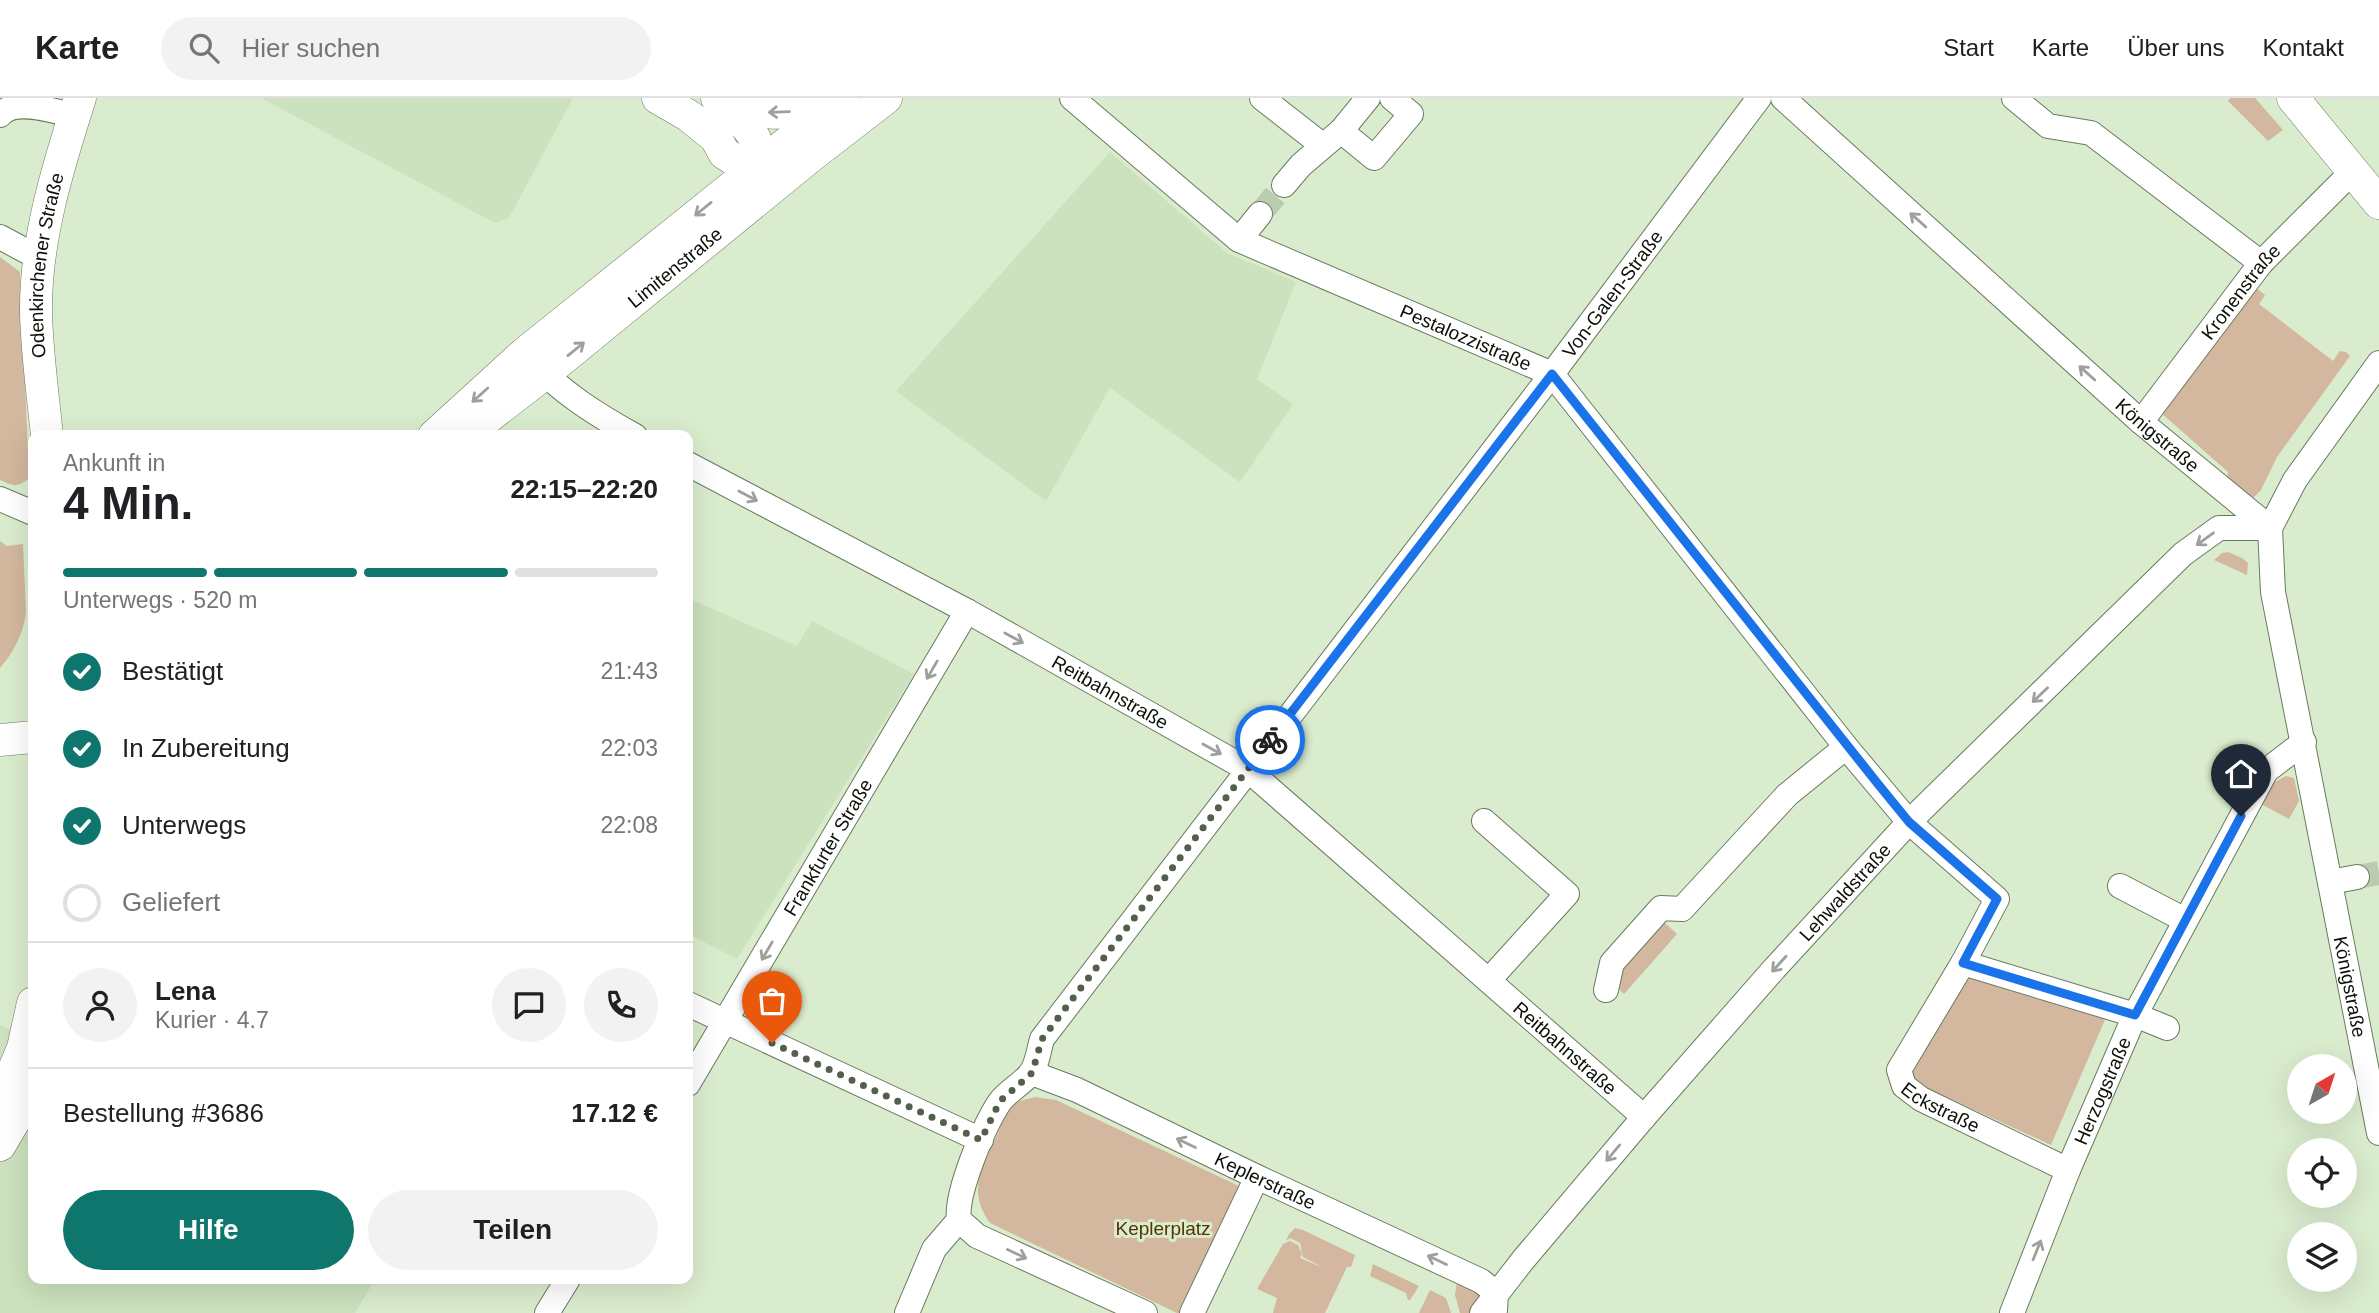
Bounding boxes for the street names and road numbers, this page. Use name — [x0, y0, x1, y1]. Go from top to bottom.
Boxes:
street label: Odenkirchener Straße — [25, 170, 67, 359]
street label: Limitenstraße — [623, 223, 726, 312]
street label: Von-Galen-Straße — [1558, 226, 1667, 361]
street label: Kronenstraße — [2197, 240, 2284, 343]
street label: Pestalozzistraße — [1397, 300, 1535, 374]
street label: Königstraße — [2112, 394, 2204, 476]
street label: Reitbahnstraße — [1049, 651, 1172, 733]
street label: Frankfurter Straße — [779, 775, 876, 919]
street label: Lehwaldstraße — [1795, 839, 1895, 945]
street label: Königstraße — [2330, 934, 2370, 1039]
street label: Reitbahnstraße — [1509, 997, 1621, 1099]
street label: Herzogstraße — [2070, 1034, 2135, 1148]
street label: Eckstraße — [1897, 1078, 1983, 1136]
street label: Keplerstraße — [1212, 1148, 1319, 1213]

